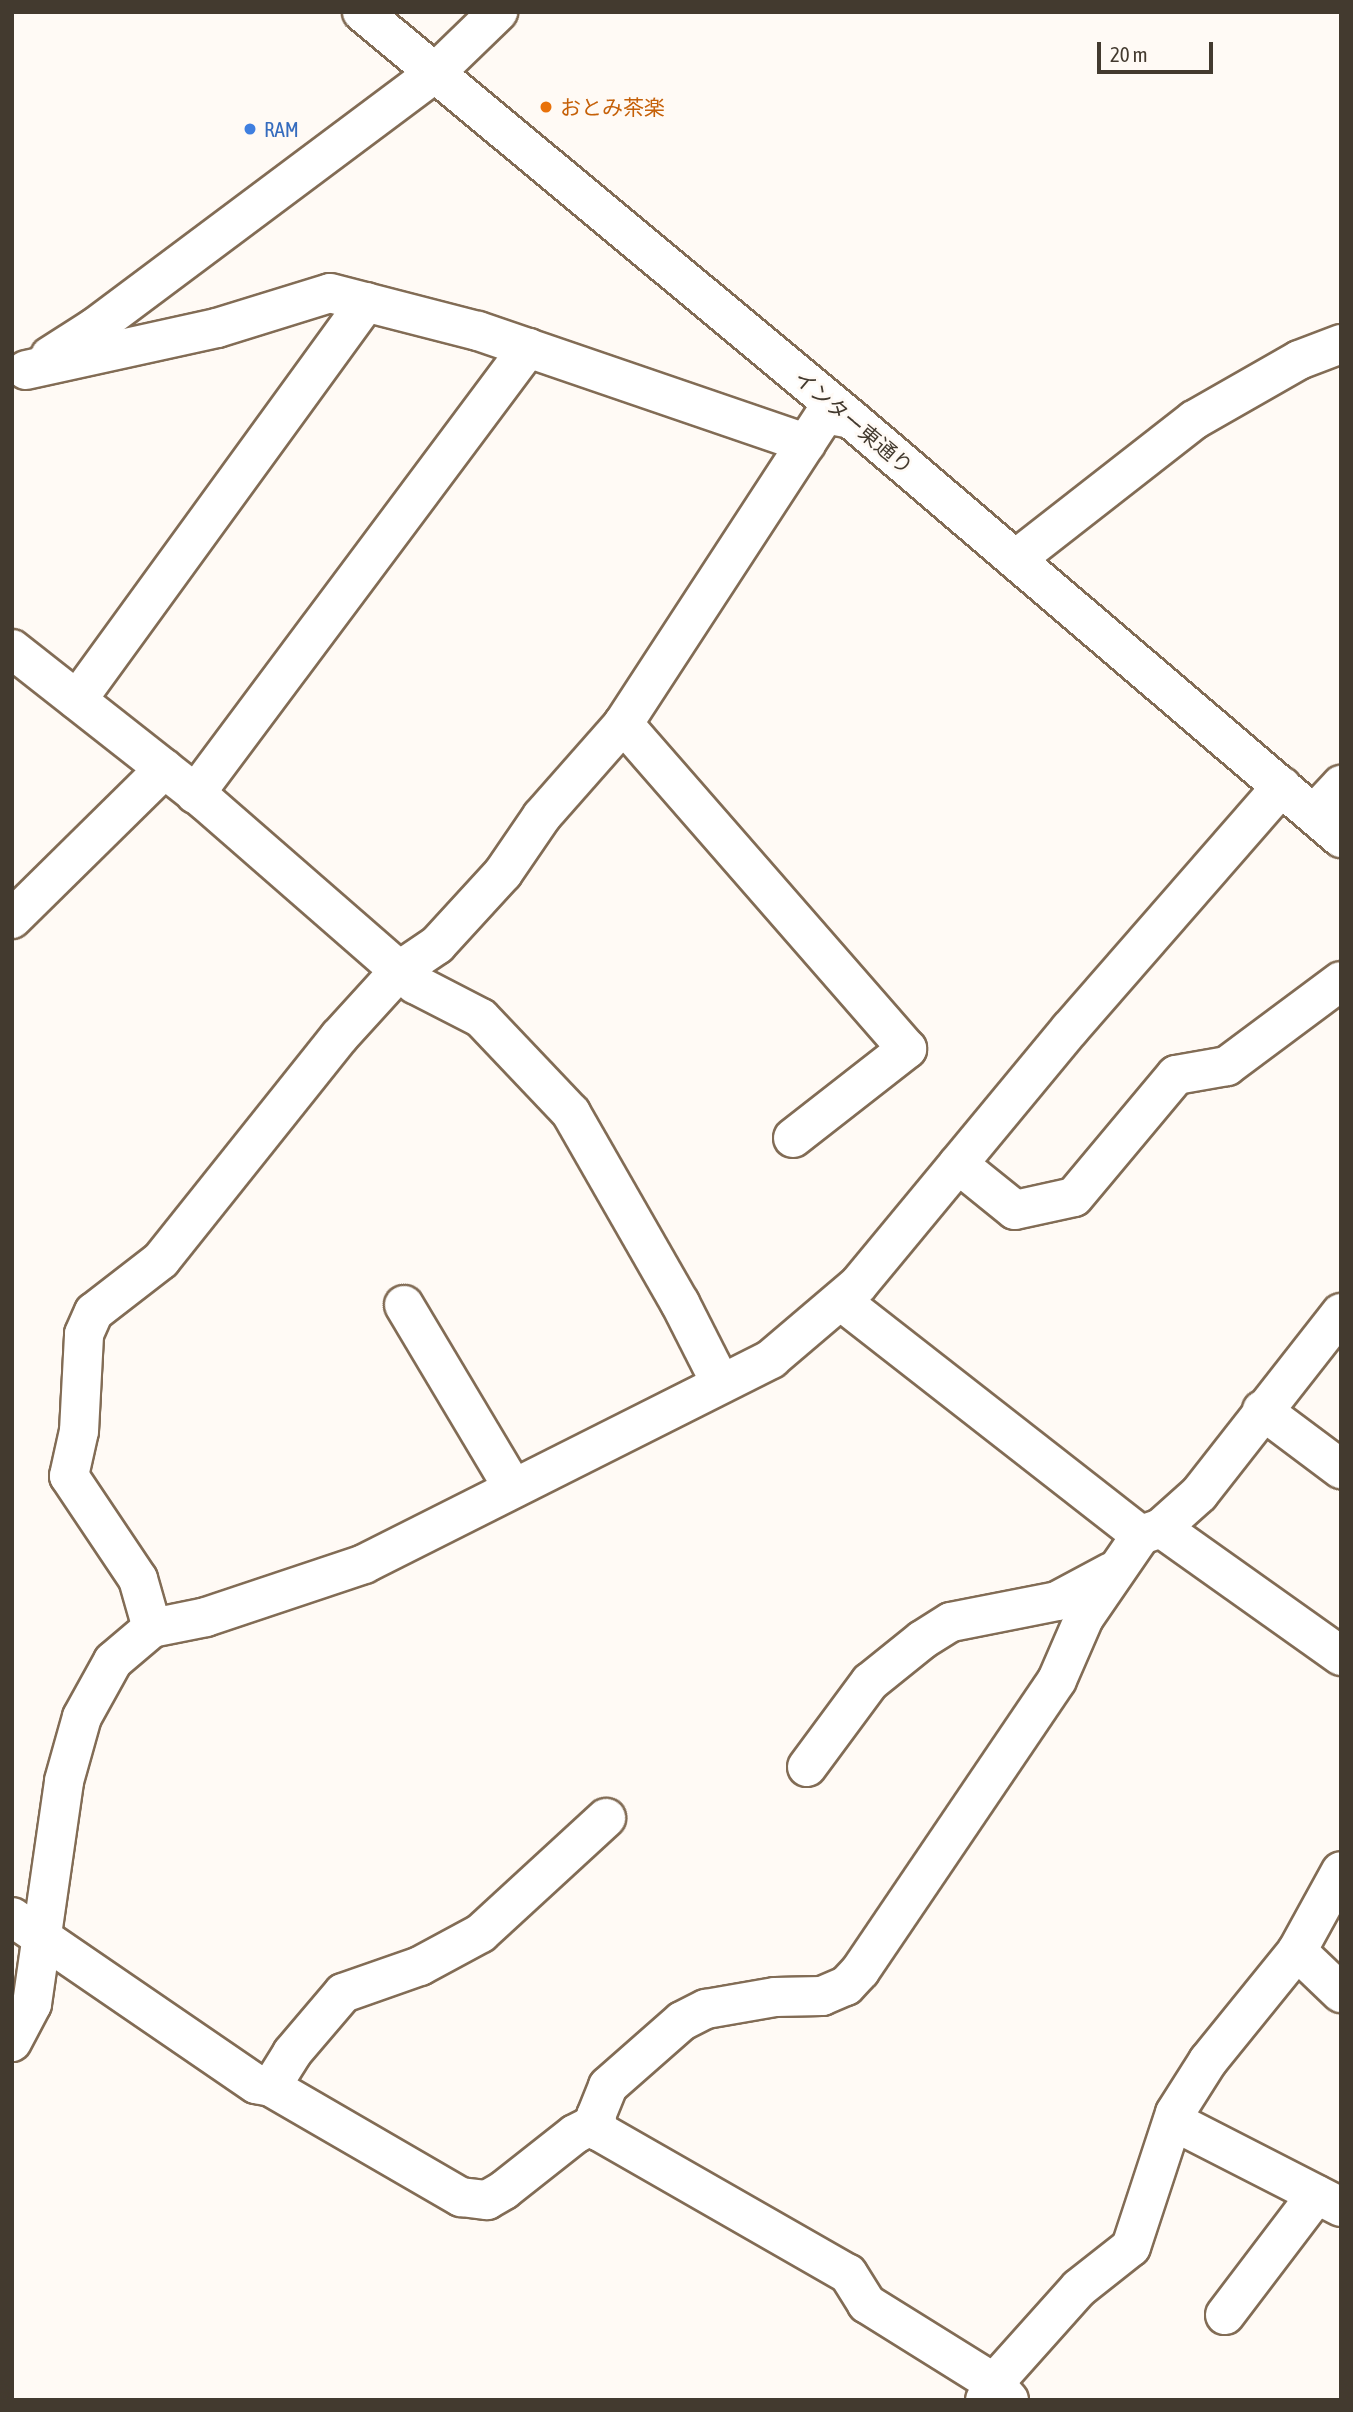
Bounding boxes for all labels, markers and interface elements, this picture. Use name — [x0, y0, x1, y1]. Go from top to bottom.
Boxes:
scale bar — [1101, 28, 1216, 72]
text: 20 m — [1110, 42, 1148, 66]
place label: おとみ茶楽 — [560, 94, 665, 120]
marker: おとみ茶楽 — [538, 99, 554, 115]
place label: RAM — [264, 116, 299, 142]
marker: RAM — [242, 121, 258, 137]
street label: インター東通り — [790, 365, 918, 479]

